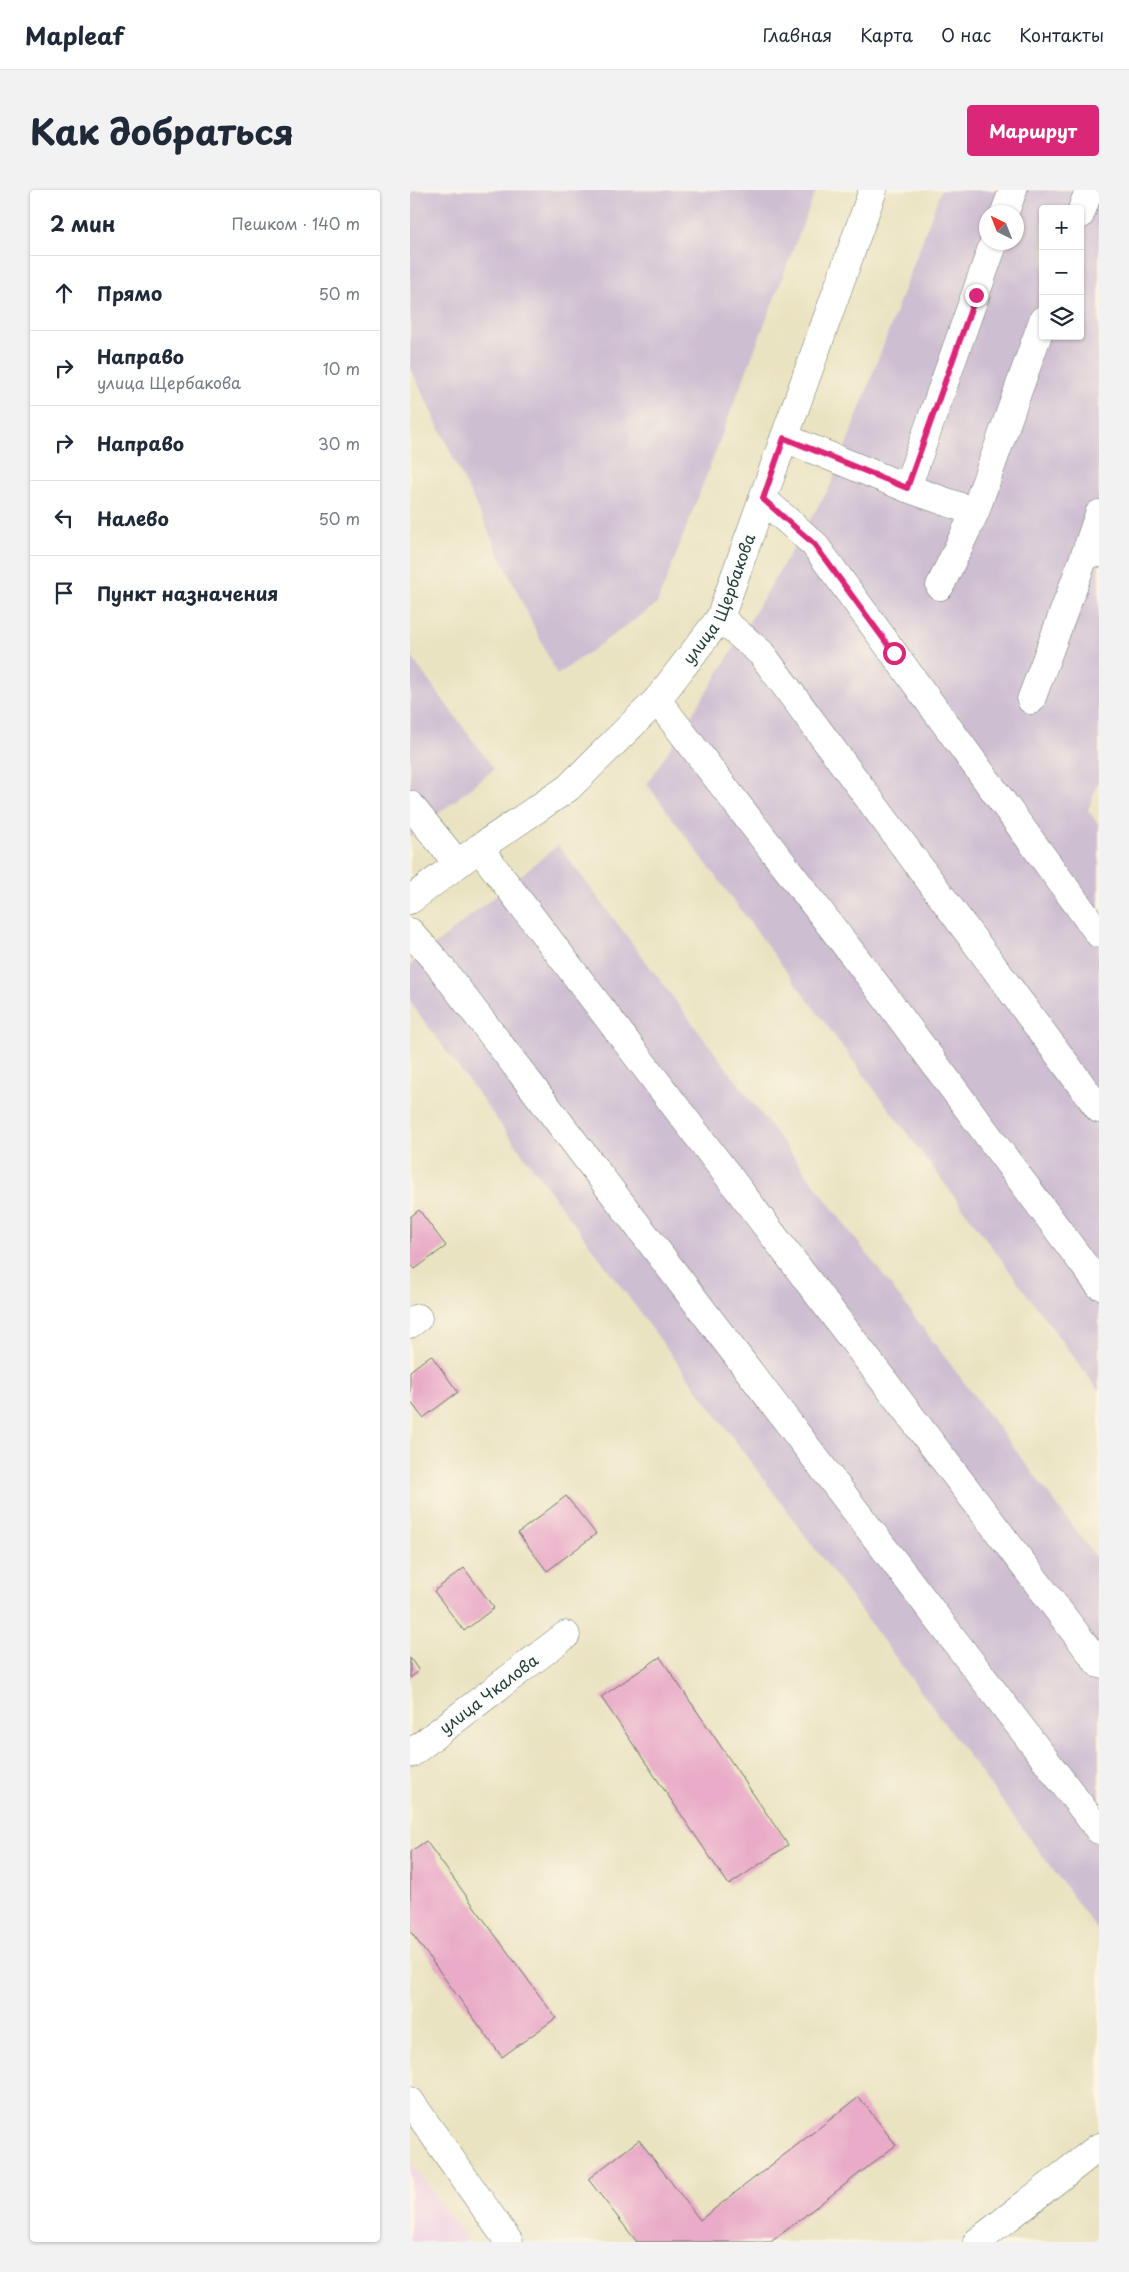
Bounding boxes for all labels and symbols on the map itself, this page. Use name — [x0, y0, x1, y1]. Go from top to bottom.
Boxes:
north arrow — [979, 205, 1024, 250]
route end — [965, 284, 988, 307]
street label: улица Щербакова — [676, 530, 760, 669]
route start — [883, 642, 906, 665]
street label: улица Чкалова — [434, 1648, 543, 1739]

